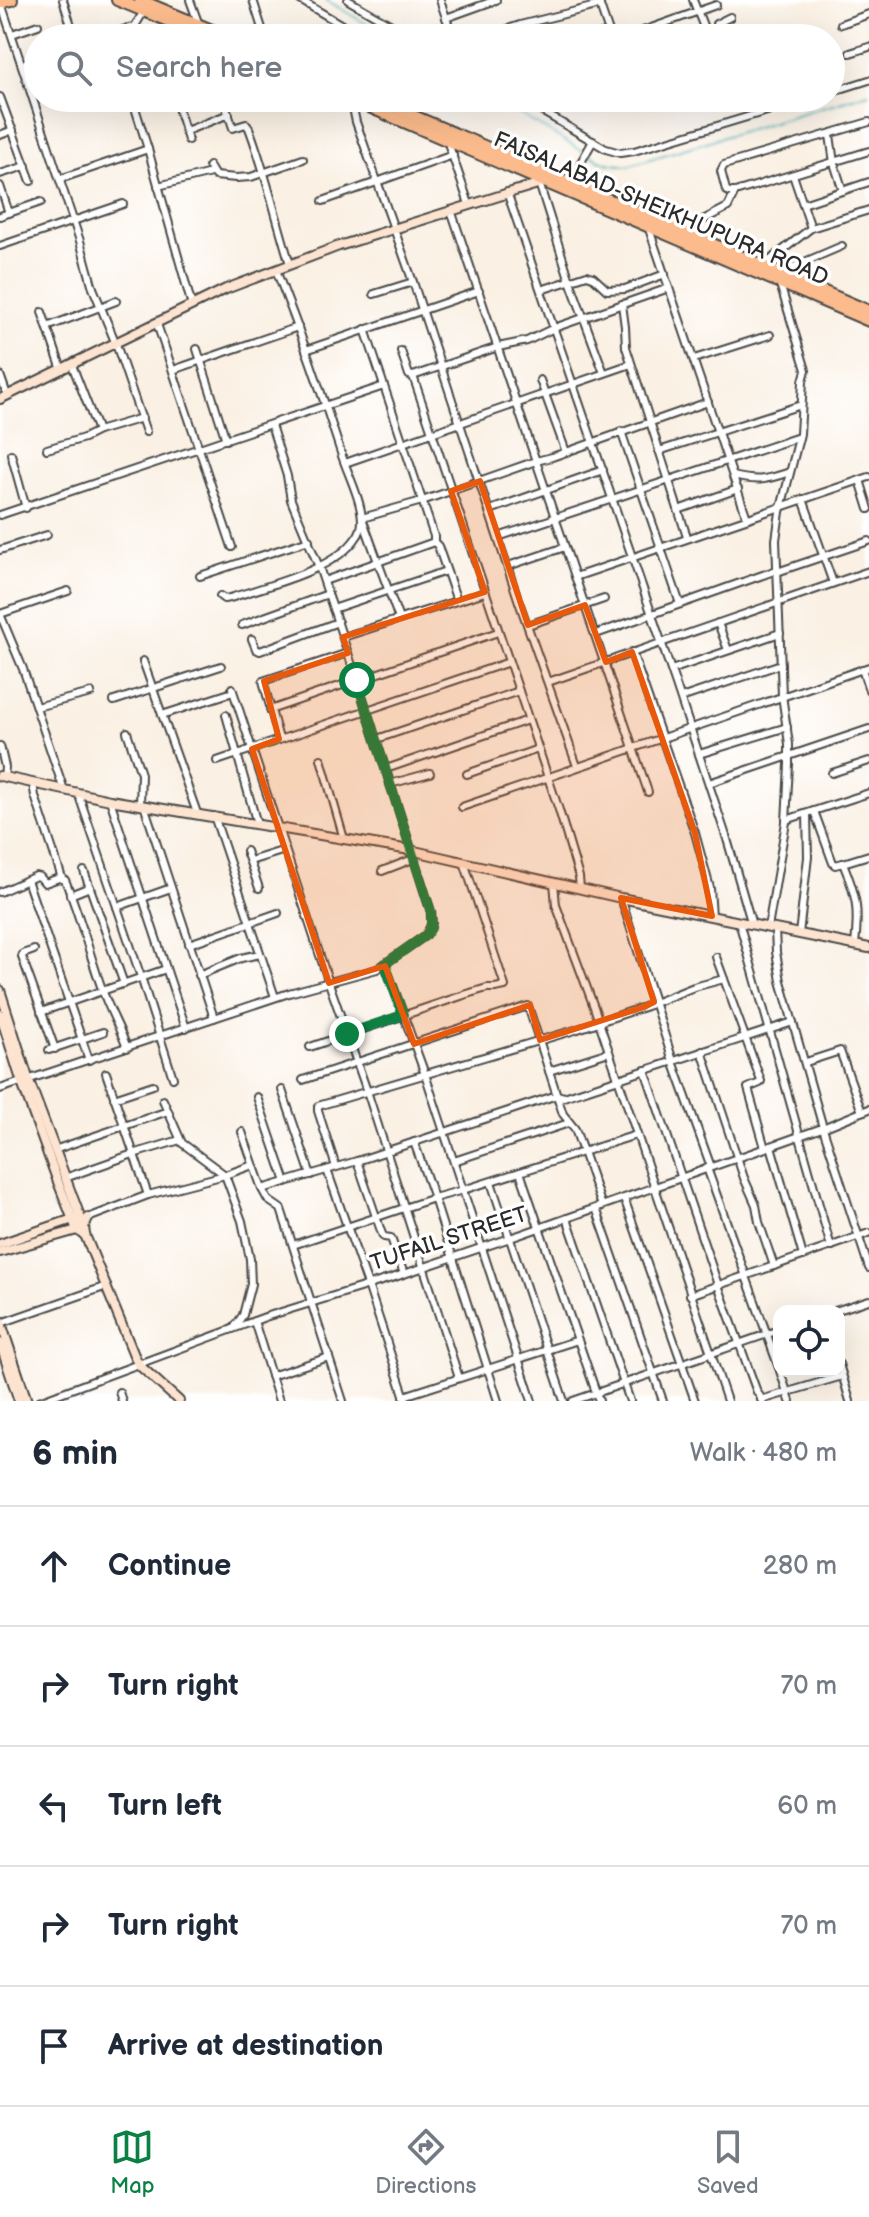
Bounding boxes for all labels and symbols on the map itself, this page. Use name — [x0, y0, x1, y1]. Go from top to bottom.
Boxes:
street label: FAISALABAD-SHEIKHUPURA ROAD — [490, 126, 832, 292]
route start — [339, 662, 375, 698]
route end — [329, 1016, 365, 1052]
street label: TUFAIL STREET — [367, 1201, 531, 1277]

